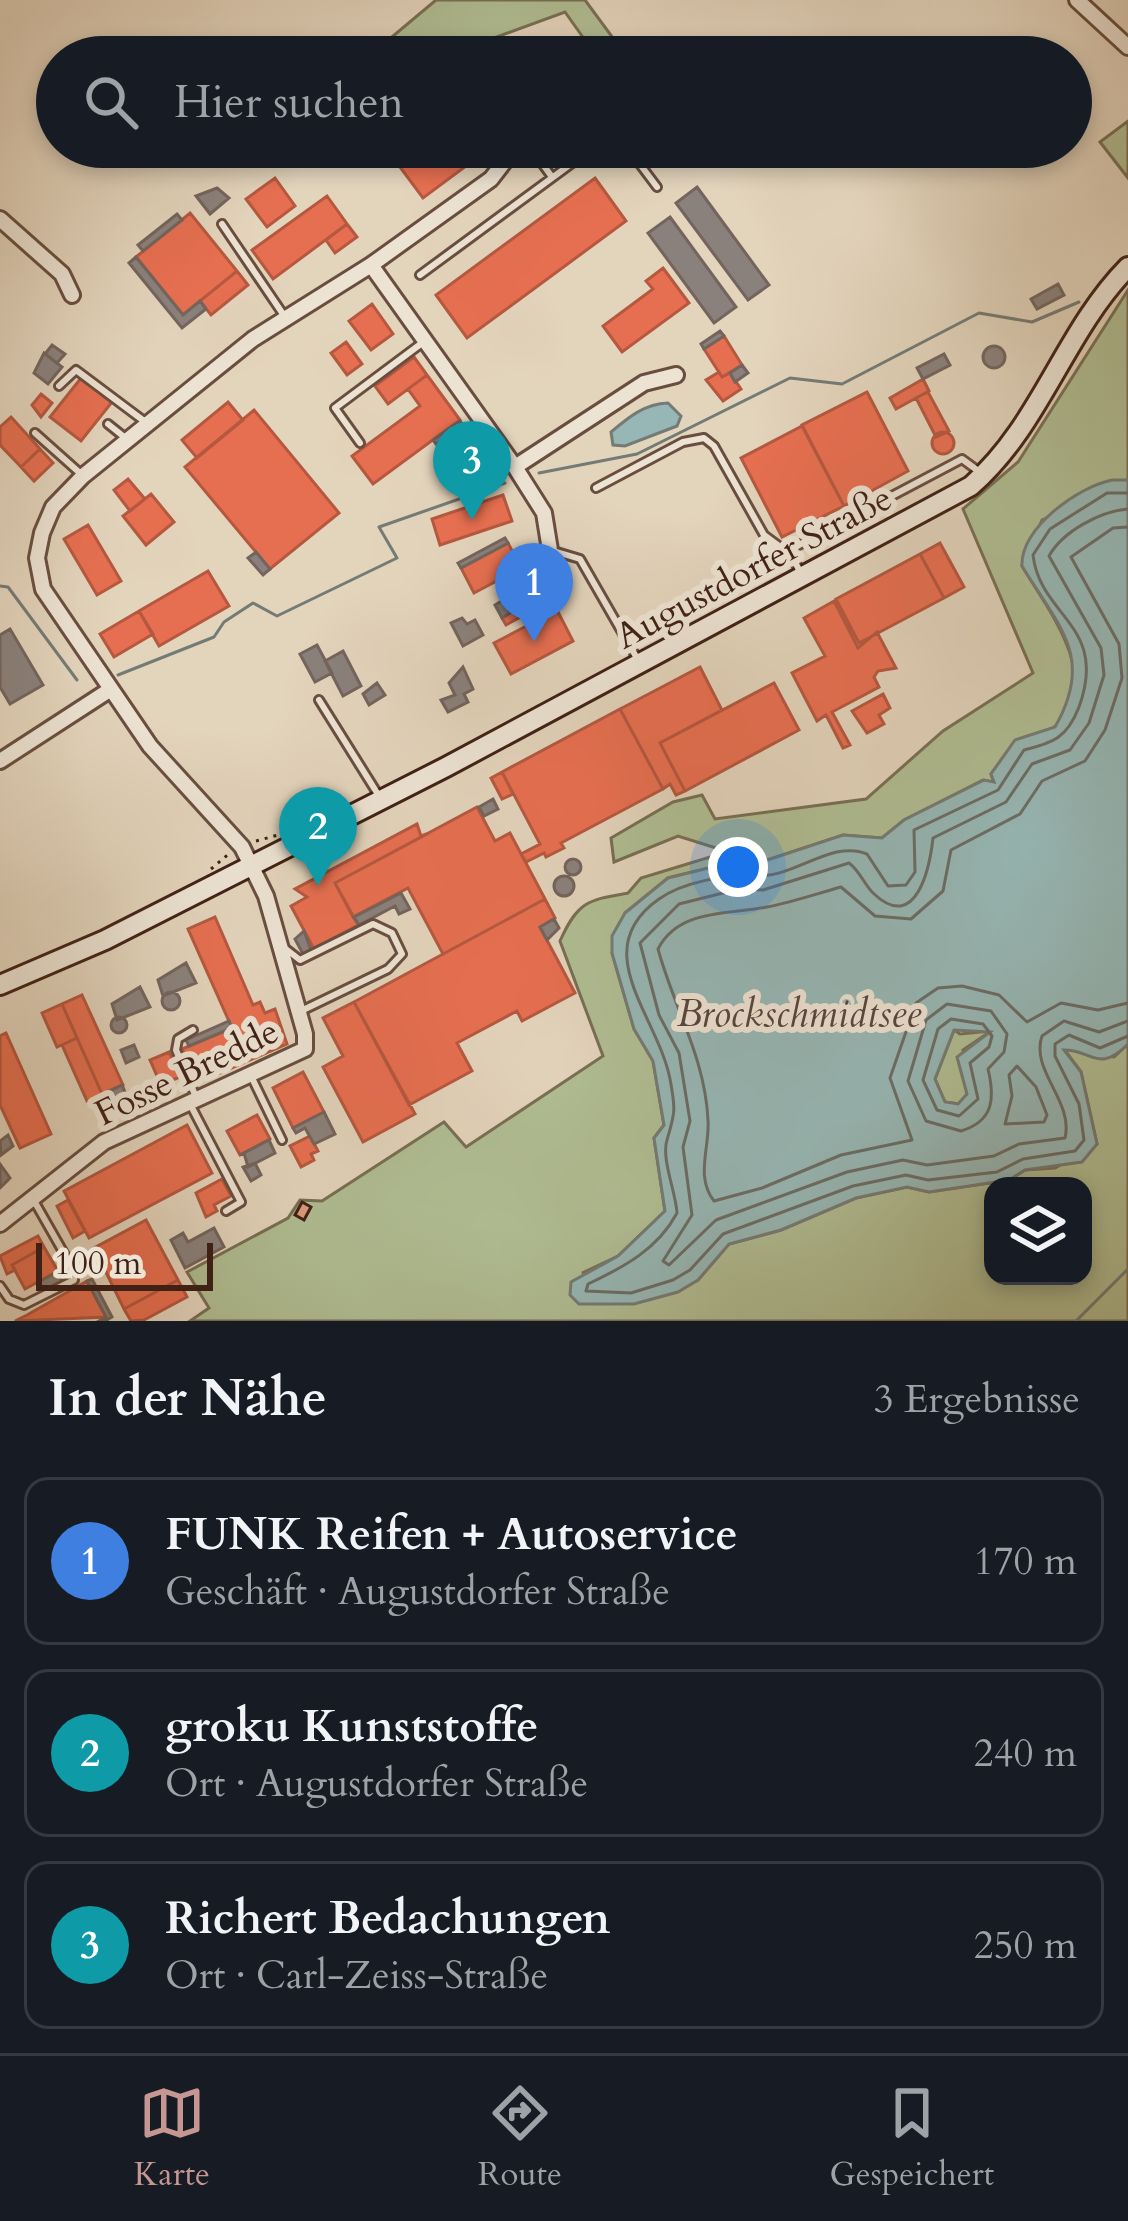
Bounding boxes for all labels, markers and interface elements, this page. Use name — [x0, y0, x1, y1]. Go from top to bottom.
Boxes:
search box — [36, 36, 1092, 168]
icon: search — [78, 69, 144, 135]
text: Hier suchen — [174, 72, 404, 133]
pin: 3 — [433, 421, 511, 520]
street label: Augustdorfer Straße — [607, 474, 901, 661]
pin: 1 — [495, 543, 573, 642]
pin: 2 — [279, 787, 357, 886]
your location — [708, 837, 768, 897]
water label: Brockschmidtsee — [677, 987, 922, 1040]
street label: Fosse Bredde — [87, 1007, 287, 1138]
map controls — [984, 1177, 1092, 1285]
button: layers — [984, 1177, 1092, 1285]
scale bar — [36, 1237, 213, 1290]
text: 100 m — [54, 1241, 141, 1286]
text: In der Nähe — [48, 1364, 327, 1434]
text: 3 Ergebnisse — [874, 1373, 1080, 1426]
text: FUNK Reifen + Autoservice — [165, 1504, 738, 1565]
text: 1 — [80, 1535, 100, 1588]
text: 170 m — [974, 1535, 1077, 1588]
text: Geschäft · Augustdorfer Straße — [165, 1565, 670, 1618]
text: groku Kunststoffe — [165, 1696, 539, 1757]
text: 2 — [80, 1727, 100, 1780]
text: 240 m — [974, 1727, 1077, 1780]
text: Ort · Augustdorfer Straße — [165, 1757, 588, 1810]
text: Richert Bedachungen — [165, 1888, 610, 1949]
text: 3 — [80, 1919, 100, 1972]
text: 250 m — [974, 1919, 1077, 1972]
text: Ort · Carl-Zeiss-Straße — [165, 1949, 548, 2002]
tab: Karte — [134, 2080, 210, 2197]
tab: Route — [478, 2080, 562, 2197]
tab: Gespeichert — [830, 2080, 994, 2197]

